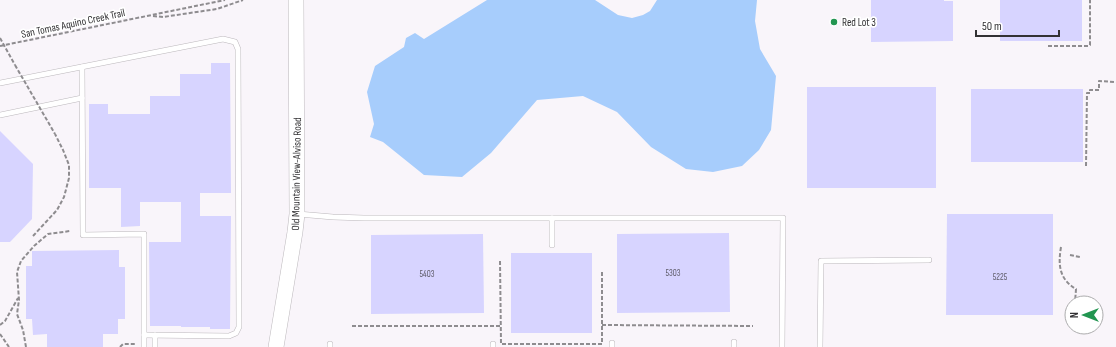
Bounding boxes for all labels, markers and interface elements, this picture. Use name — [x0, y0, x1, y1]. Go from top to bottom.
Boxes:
street label: San Tomas Aquino Creek Trail — [20, 6, 126, 41]
scale bar — [976, 12, 1059, 38]
place label: Red Lot 3 — [842, 16, 876, 29]
marker: Red Lot 3 — [829, 17, 839, 27]
text: 50 m — [982, 19, 1002, 34]
street label: Old Mountain View-Alviso Road — [289, 117, 304, 231]
house number: 5303 — [665, 268, 681, 279]
house number: 5403 — [419, 269, 435, 280]
house number: 5225 — [993, 272, 1008, 283]
north arrow — [1064, 295, 1104, 335]
text: N — [1068, 312, 1081, 318]

